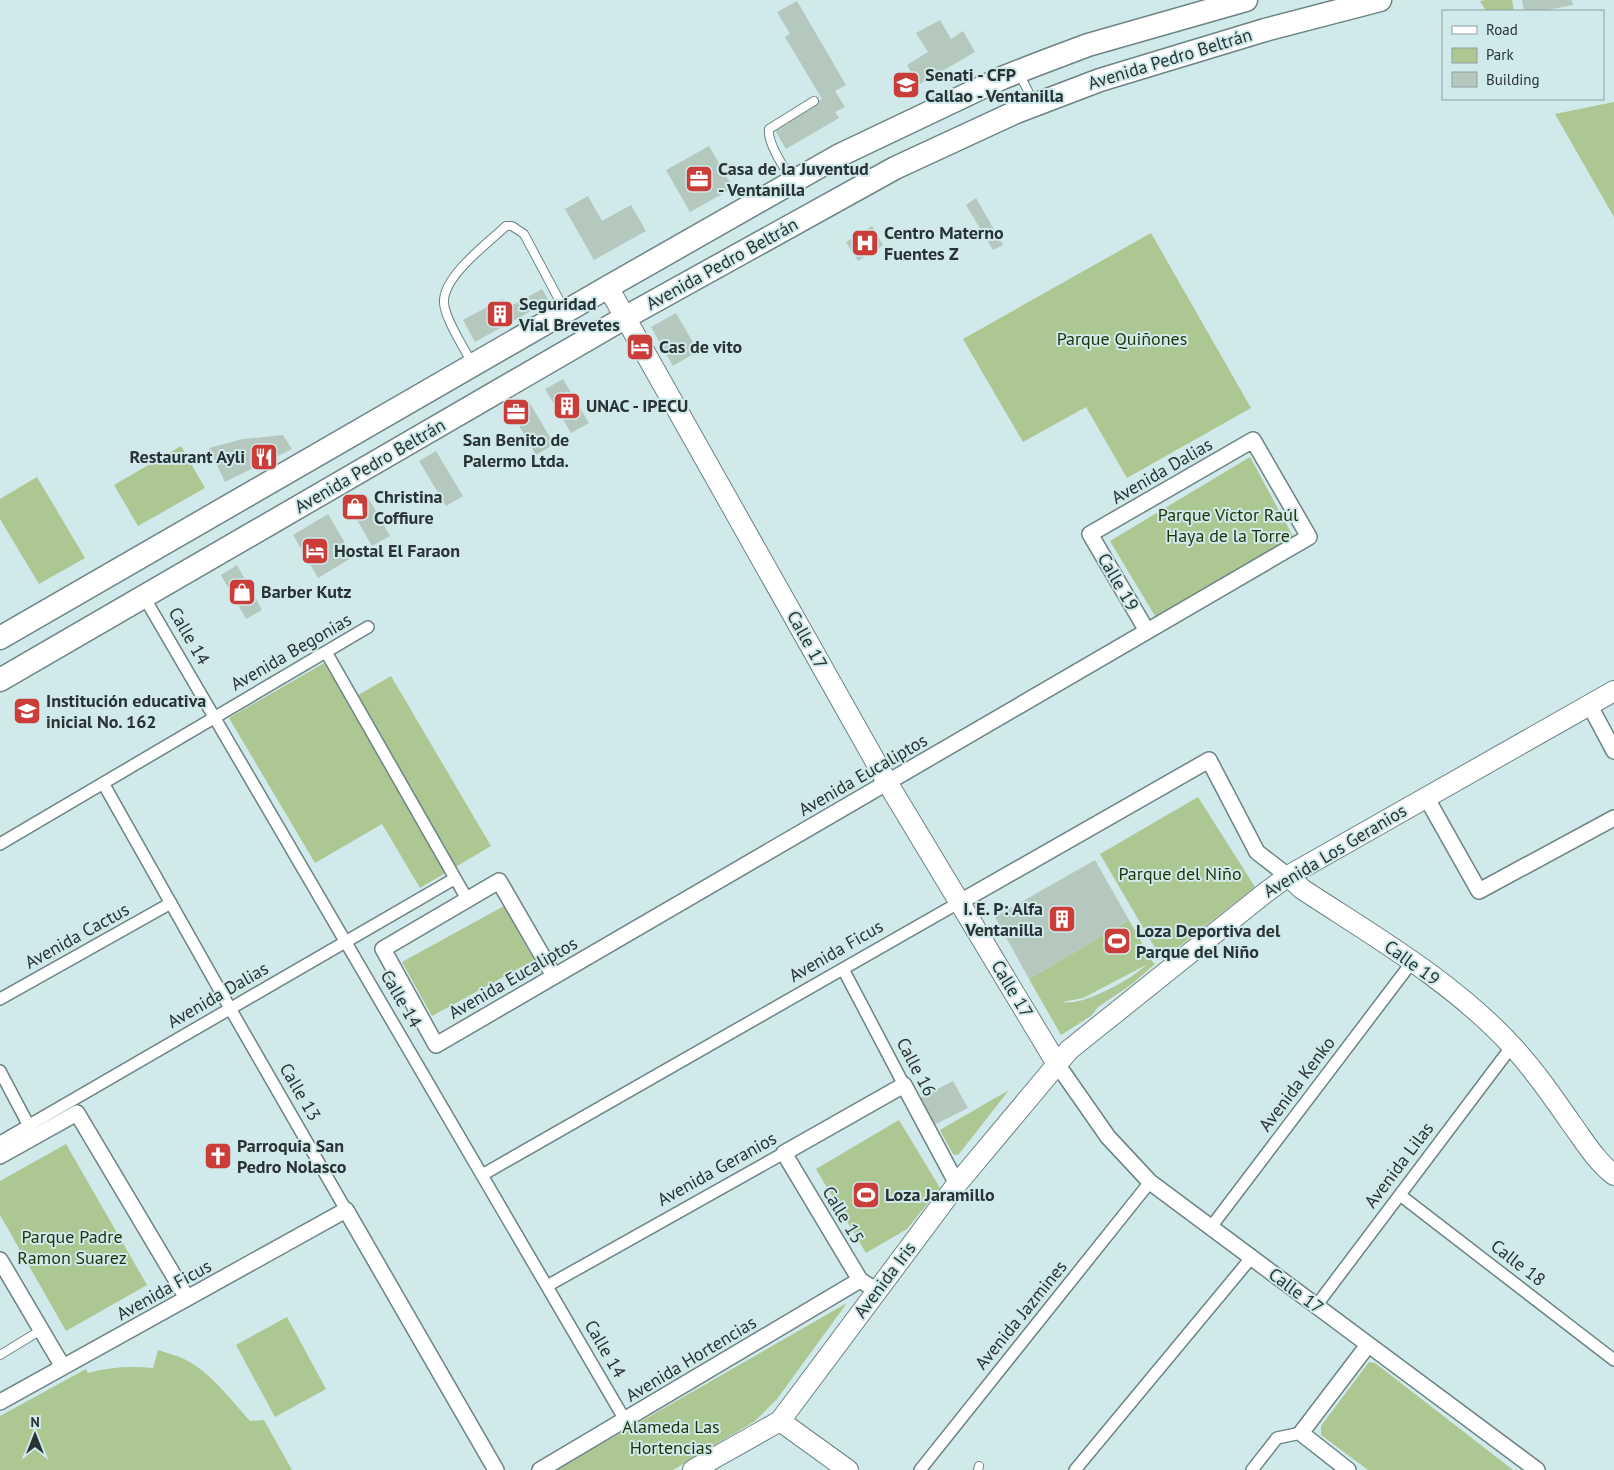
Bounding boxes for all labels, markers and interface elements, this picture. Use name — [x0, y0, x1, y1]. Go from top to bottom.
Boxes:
legend — [1442, 10, 1604, 100]
text: Road — [1486, 20, 1518, 39]
street label: Avenida Pedro Beltrán — [1085, 23, 1255, 94]
text: Park — [1486, 45, 1514, 64]
place label: Senati - CFP Callao - Ventanilla — [925, 63, 1064, 107]
school or university icon: Senati - CFP Callao - Ventanilla — [891, 70, 921, 100]
text: Building — [1486, 70, 1540, 89]
place label: Casa de la Juventud - Ventanilla — [718, 157, 869, 201]
office icon: Casa de la Juventud - Ventanilla — [684, 164, 714, 194]
street label: Avenida Pedro Beltrán — [642, 212, 802, 315]
place label: Centro Materno Fuentes Z — [884, 221, 1004, 265]
hospital icon: Centro Materno Fuentes Z — [850, 228, 880, 258]
place label: Seguridad Vial Brevetes — [518, 292, 620, 336]
building icon: Seguridad Vial Brevetes — [485, 299, 515, 329]
park label: Parque Quiñones — [1057, 327, 1187, 350]
hotel icon: Cas de vito — [625, 332, 655, 362]
place label: Cas de vito — [659, 335, 743, 358]
building icon: UNAC - IPECU — [552, 391, 582, 421]
place label: UNAC - IPECU — [586, 394, 688, 417]
office icon: San Benito de Palermo Ltda. — [501, 397, 531, 427]
street label: Avenida Pedro Beltrán — [290, 413, 449, 518]
place label: San Benito de Palermo Ltda. — [463, 428, 569, 472]
street label: Avenida Dalias — [1107, 432, 1216, 509]
restaurant icon: Restaurant Ayli — [249, 442, 279, 472]
place label: Restaurant Ayli — [130, 445, 245, 468]
place label: Christina Coffiure — [374, 485, 443, 529]
shop icon: Christina Coffiure — [340, 492, 370, 522]
park label: Parque Víctor Raúl Haya de la Torre — [1158, 503, 1299, 547]
hotel icon: Hostal El Faraon — [300, 536, 330, 566]
place label: Hostal El Faraon — [334, 539, 460, 562]
street label: Calle 19 — [1093, 549, 1144, 615]
shop icon: Barber Kutz — [227, 577, 257, 607]
place label: Barber Kutz — [261, 580, 352, 603]
street label: Calle 14 — [164, 603, 215, 669]
street label: Calle 17 — [782, 607, 833, 673]
street label: Avenida Begonias — [226, 608, 355, 695]
place label: Institución educativa inicial No. 162 — [46, 689, 206, 733]
school or university icon: Institución educativa inicial No. 162 — [12, 696, 42, 726]
street label: Avenida Eucaliptos — [794, 728, 931, 821]
street label: Avenida Los Geranios — [1259, 799, 1411, 902]
park label: Parque del Niño — [1118, 862, 1242, 885]
street label: Avenida Cactus — [20, 897, 133, 974]
place label: I. E. P: Alfa Ventanilla — [963, 897, 1043, 941]
building icon: I. E. P: Alfa Ventanilla — [1047, 904, 1077, 934]
street label: Avenida Ficus — [784, 914, 887, 987]
place label: Loza Deportiva del Parque del Niño — [1136, 919, 1281, 963]
sports icon: Loza Deportiva del Parque del Niño — [1102, 926, 1132, 956]
street label: Avenida Eucaliptos — [444, 931, 581, 1024]
street label: Calle 19 — [1380, 935, 1445, 990]
street label: Avenida Dalias — [163, 956, 272, 1033]
street label: Calle 17 — [986, 956, 1039, 1022]
street label: Calle 14 — [376, 966, 427, 1032]
street label: Avenida Kenko — [1253, 1032, 1340, 1136]
street label: Calle 16 — [892, 1034, 941, 1100]
street label: Calle 13 — [275, 1059, 326, 1125]
street label: Avenida Lilas — [1359, 1117, 1438, 1212]
street label: Avenida Geranios — [653, 1126, 780, 1211]
place label: Parroquia San Pedro Nolasco — [237, 1134, 347, 1178]
church icon: Parroquia San Pedro Nolasco — [203, 1141, 233, 1171]
sports icon: Loza Jaramillo — [851, 1180, 881, 1210]
street label: Calle 15 — [817, 1182, 870, 1248]
place label: Loza Jaramillo — [885, 1183, 995, 1206]
park label: Parque Padre Ramon Suarez — [17, 1225, 127, 1269]
street label: Calle 18 — [1486, 1234, 1550, 1291]
street label: Avenida Iris — [849, 1237, 921, 1322]
street label: Avenida Ficus — [112, 1254, 215, 1325]
street label: Avenida Jazmines — [970, 1255, 1072, 1374]
street label: Calle 17 — [1264, 1262, 1328, 1319]
street label: Avenida Hortencias — [621, 1311, 760, 1407]
street label: Calle 14 — [580, 1316, 631, 1382]
north arrow — [10, 1410, 60, 1460]
text: N — [30, 1413, 40, 1431]
park label: Alameda Las Hortencias — [622, 1415, 720, 1459]

